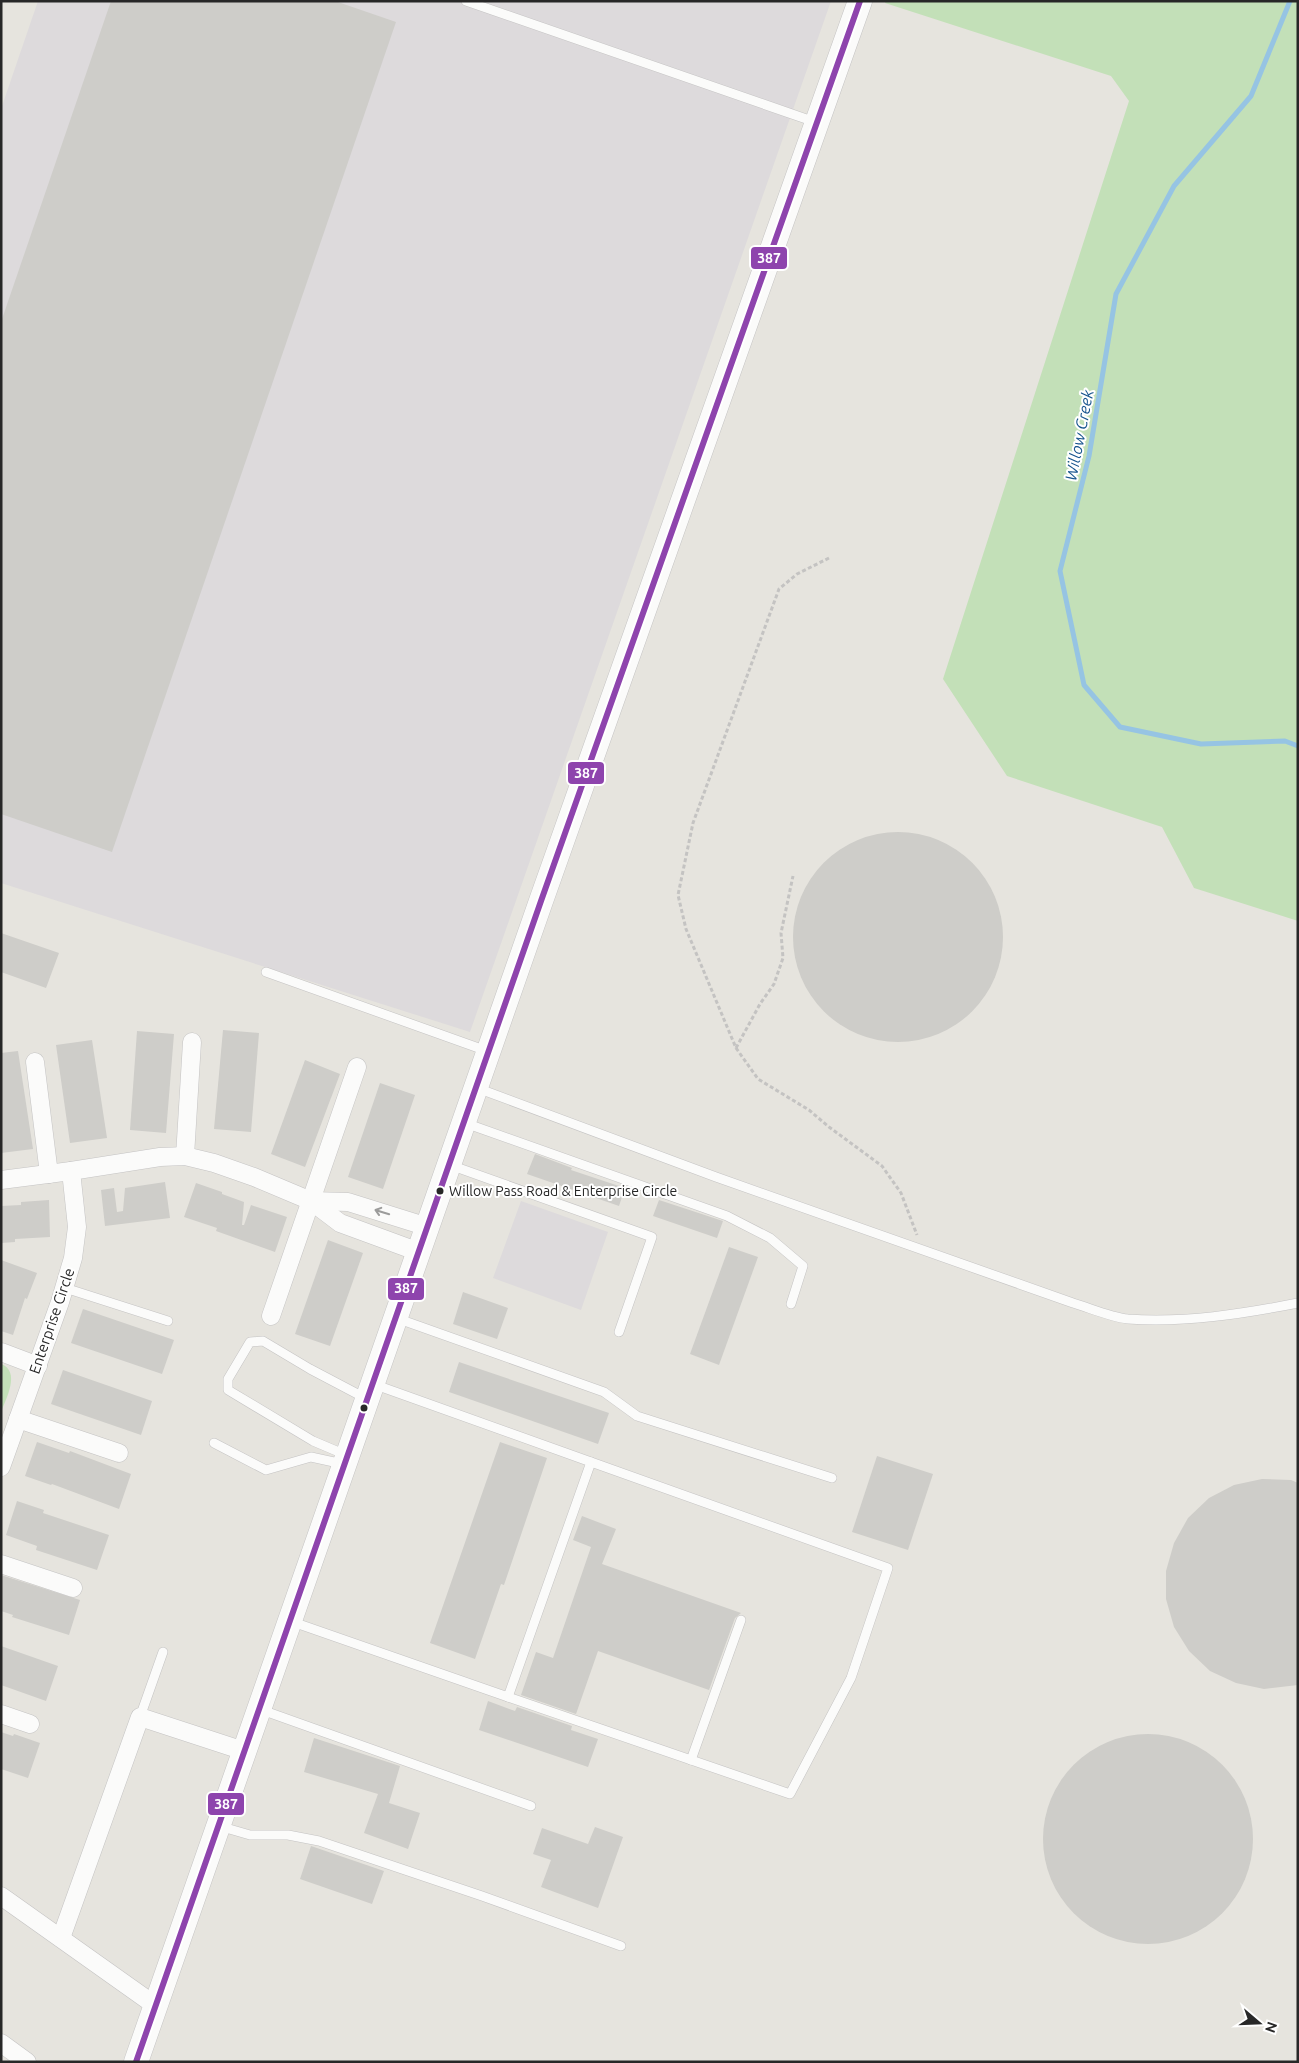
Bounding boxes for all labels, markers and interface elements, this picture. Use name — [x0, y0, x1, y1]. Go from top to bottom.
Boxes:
line badge: 387 — [750, 246, 788, 270]
text: 387 — [757, 250, 781, 266]
water label: Willow Creek — [1061, 387, 1097, 482]
line badge: 387 — [567, 761, 605, 785]
text: 387 — [574, 765, 598, 781]
place label: Willow Pass Road & Enterprise Circle — [449, 1183, 677, 1199]
marker: Willow Pass Road & Enterprise Circle — [435, 1186, 445, 1196]
one-way arrow — [374, 1207, 390, 1217]
street label: Enterprise Circle — [25, 1266, 78, 1376]
line badge: 387 — [387, 1277, 425, 1301]
text: 387 — [394, 1280, 418, 1296]
unlabelled marker — [359, 1403, 369, 1413]
line badge: 387 — [207, 1792, 245, 1816]
text: 387 — [214, 1796, 238, 1812]
north arrow — [1234, 1998, 1284, 2048]
text: N — [1262, 2020, 1281, 2035]

